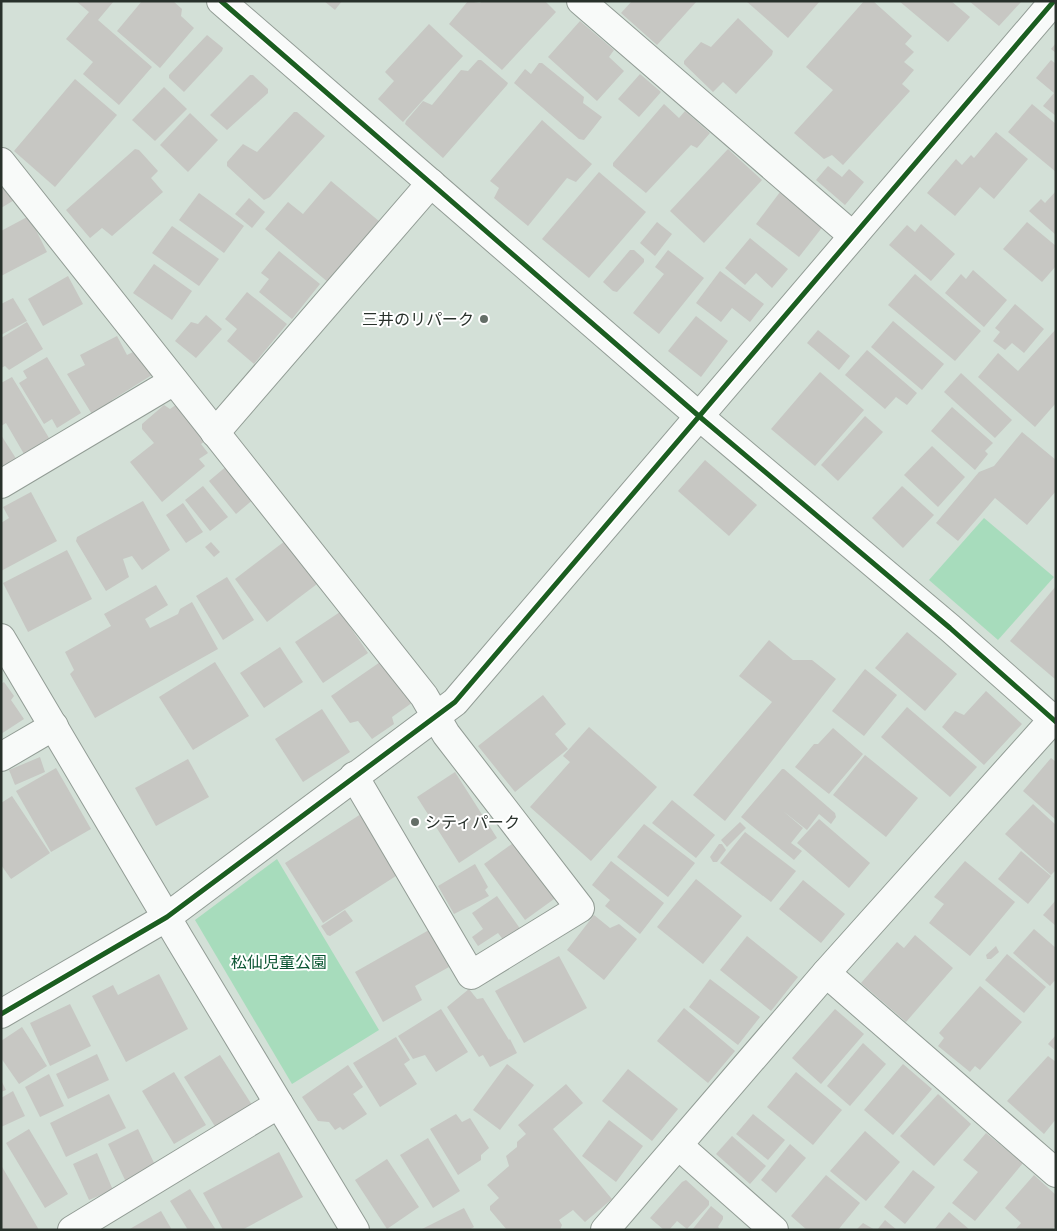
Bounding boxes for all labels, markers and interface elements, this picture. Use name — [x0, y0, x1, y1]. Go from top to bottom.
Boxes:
place label: 三井のリパーク — [362, 309, 474, 331]
marker: 三井のリパーク — [478, 313, 490, 325]
place label: シティパーク — [425, 812, 520, 834]
marker: シティパーク — [409, 816, 421, 828]
park label: 松仙児童公園 — [231, 952, 327, 974]

